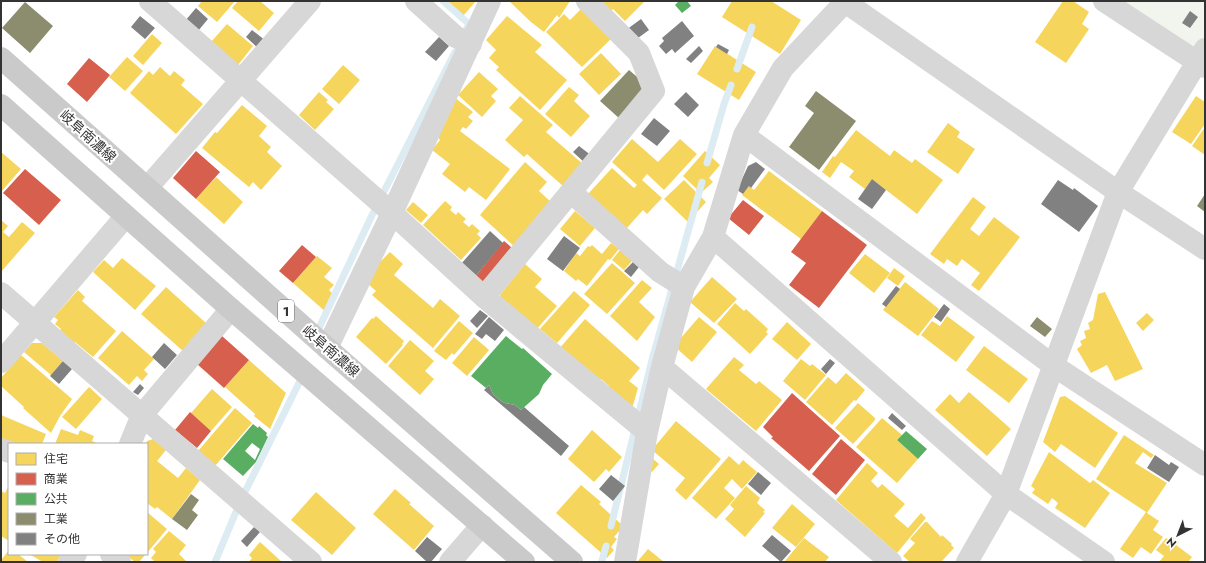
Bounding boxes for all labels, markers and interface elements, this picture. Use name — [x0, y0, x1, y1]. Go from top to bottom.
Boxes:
street label: 岐阜南濃線 — [55, 105, 121, 167]
road number: 1 — [278, 300, 294, 322]
street label: 岐阜南濃線 — [298, 320, 364, 382]
legend — [8, 443, 148, 555]
text: 住宅 — [44, 450, 68, 468]
text: 商業 — [44, 470, 68, 488]
text: 公共 — [44, 490, 68, 508]
text: 工業 — [44, 510, 68, 528]
north arrow — [1158, 515, 1198, 555]
text: その他 — [44, 530, 80, 548]
text: N — [1163, 534, 1180, 551]

